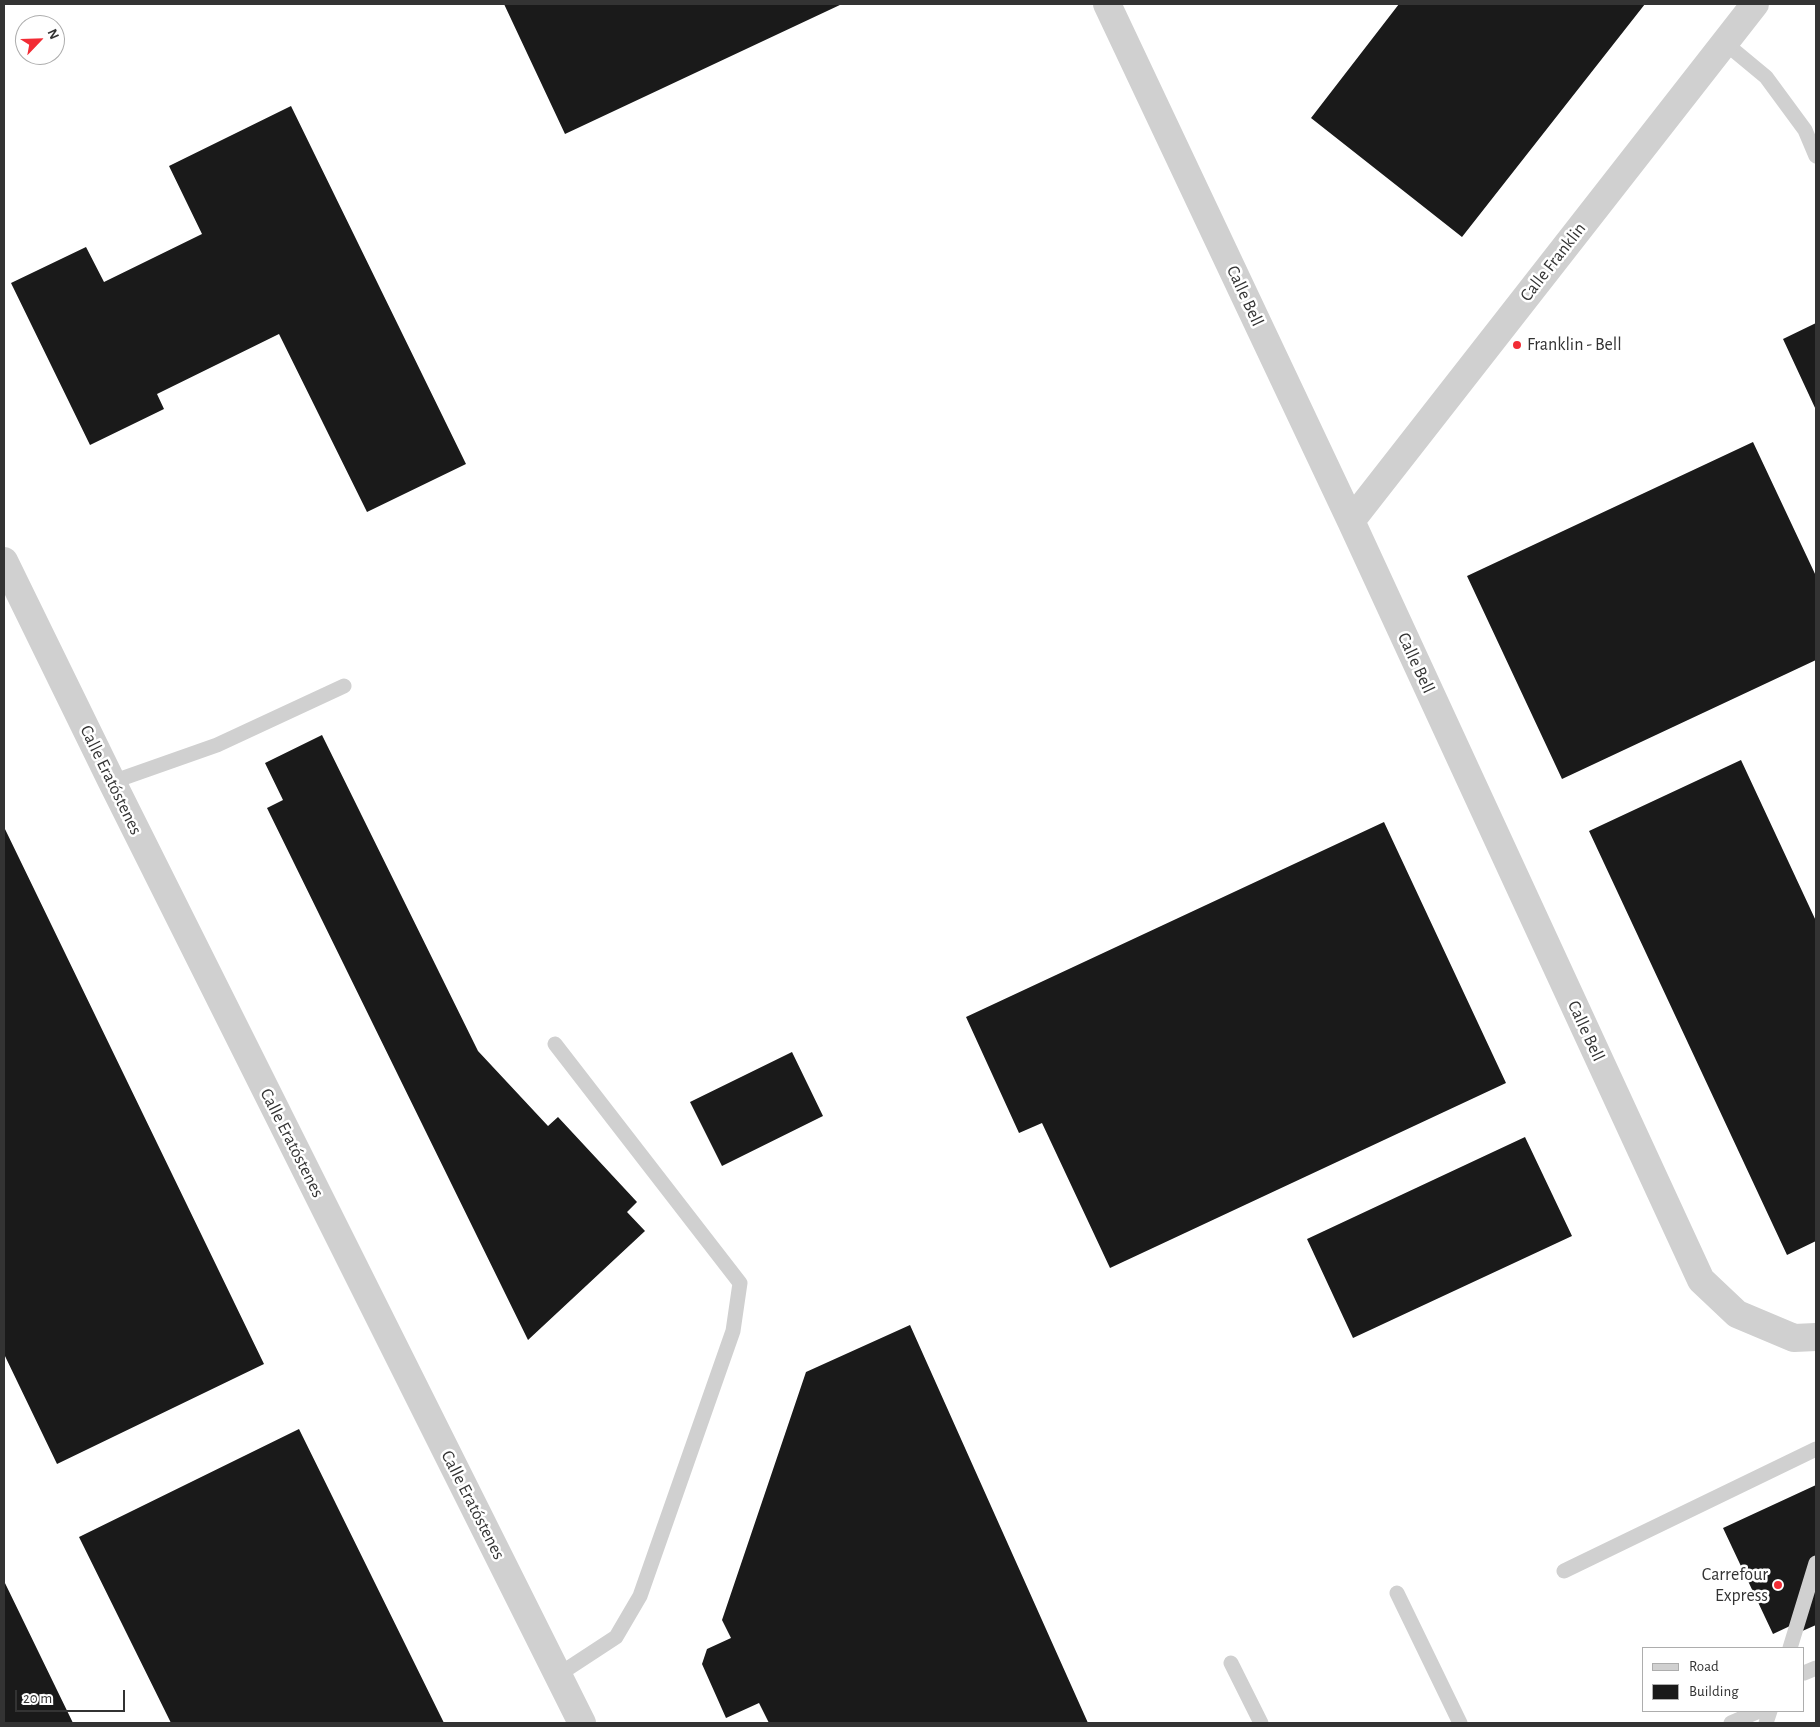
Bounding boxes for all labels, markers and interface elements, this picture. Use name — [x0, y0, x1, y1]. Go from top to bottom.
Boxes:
north arrow — [15, 15, 65, 65]
text: N — [44, 27, 61, 42]
street label: Calle Franklin — [1515, 218, 1591, 306]
street label: Calle Bell — [1222, 262, 1268, 330]
place label: Franklin - Bell — [1527, 334, 1622, 356]
marker: Franklin - Bell — [1511, 339, 1523, 351]
street label: Calle Bell — [1393, 629, 1439, 697]
street label: Calle Eratóstenes — [75, 722, 147, 838]
street label: Calle Bell — [1563, 997, 1609, 1065]
street label: Calle Eratóstenes — [255, 1085, 329, 1201]
street label: Calle Eratóstenes — [436, 1447, 510, 1563]
place label: Carrefour Express — [1702, 1564, 1768, 1606]
marker: Carrefour Express — [1772, 1579, 1784, 1591]
legend — [1642, 1647, 1805, 1712]
text: Road — [1689, 1659, 1719, 1674]
scale bar — [18, 1680, 128, 1712]
text: Building — [1689, 1684, 1739, 1699]
text: 20 m — [23, 1691, 52, 1706]

